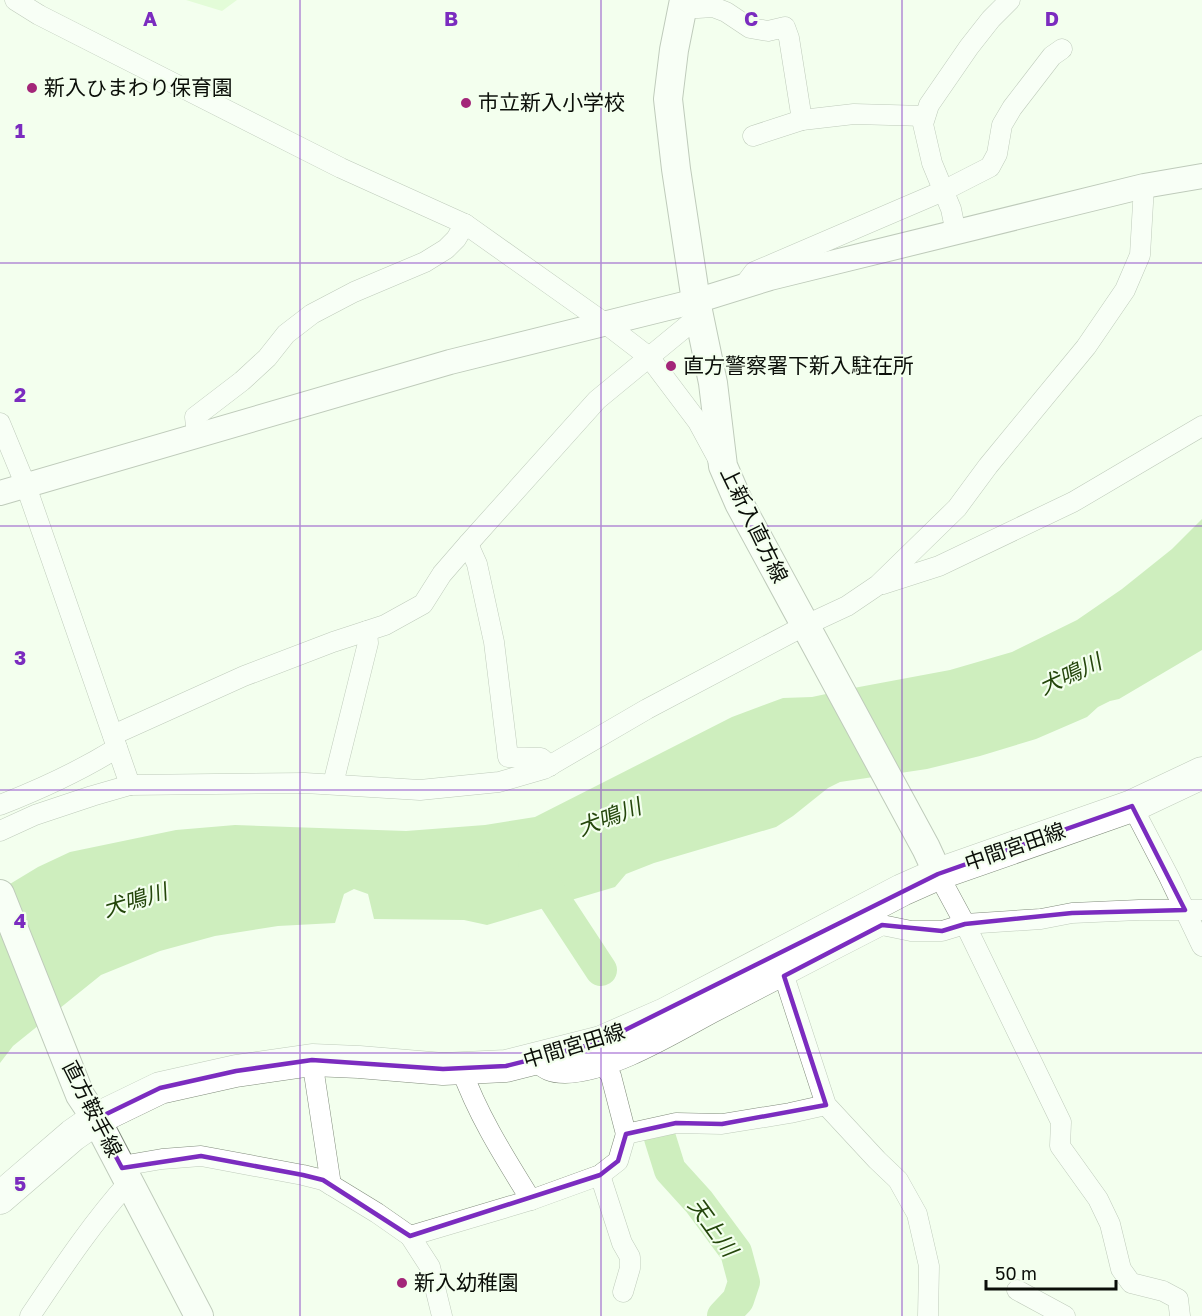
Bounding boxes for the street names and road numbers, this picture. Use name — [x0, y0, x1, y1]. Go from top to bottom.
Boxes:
street label: 上新入直方線 — [716, 462, 794, 587]
street label: 中間宮田線 — [961, 817, 1069, 875]
street label: 中間宮田線 — [520, 1017, 628, 1073]
street label: 直方鞍手線 — [57, 1056, 128, 1161]

